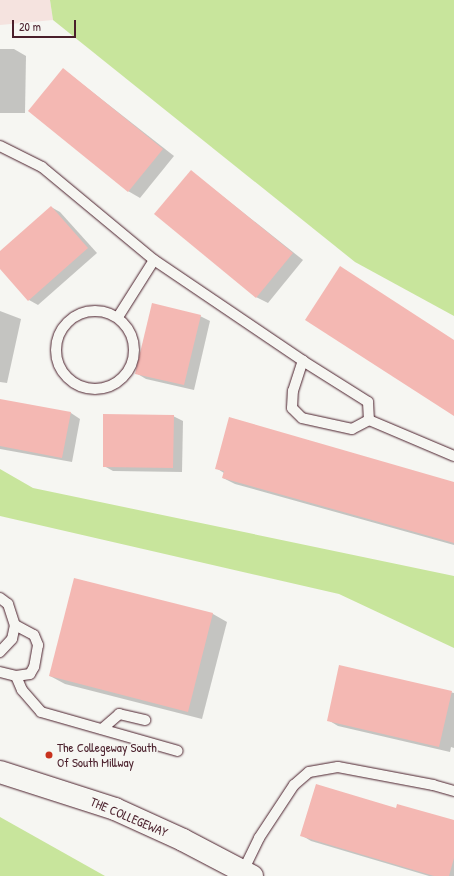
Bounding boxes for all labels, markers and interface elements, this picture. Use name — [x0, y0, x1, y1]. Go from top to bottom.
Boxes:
scale bar — [14, 12, 78, 38]
text: 20 m — [19, 18, 41, 35]
place label: The Collegeway South Of South Millway — [57, 740, 157, 771]
marker: The Collegeway South Of South Millway — [44, 750, 54, 760]
street label: THE COLLEGEWAY — [88, 794, 170, 840]

